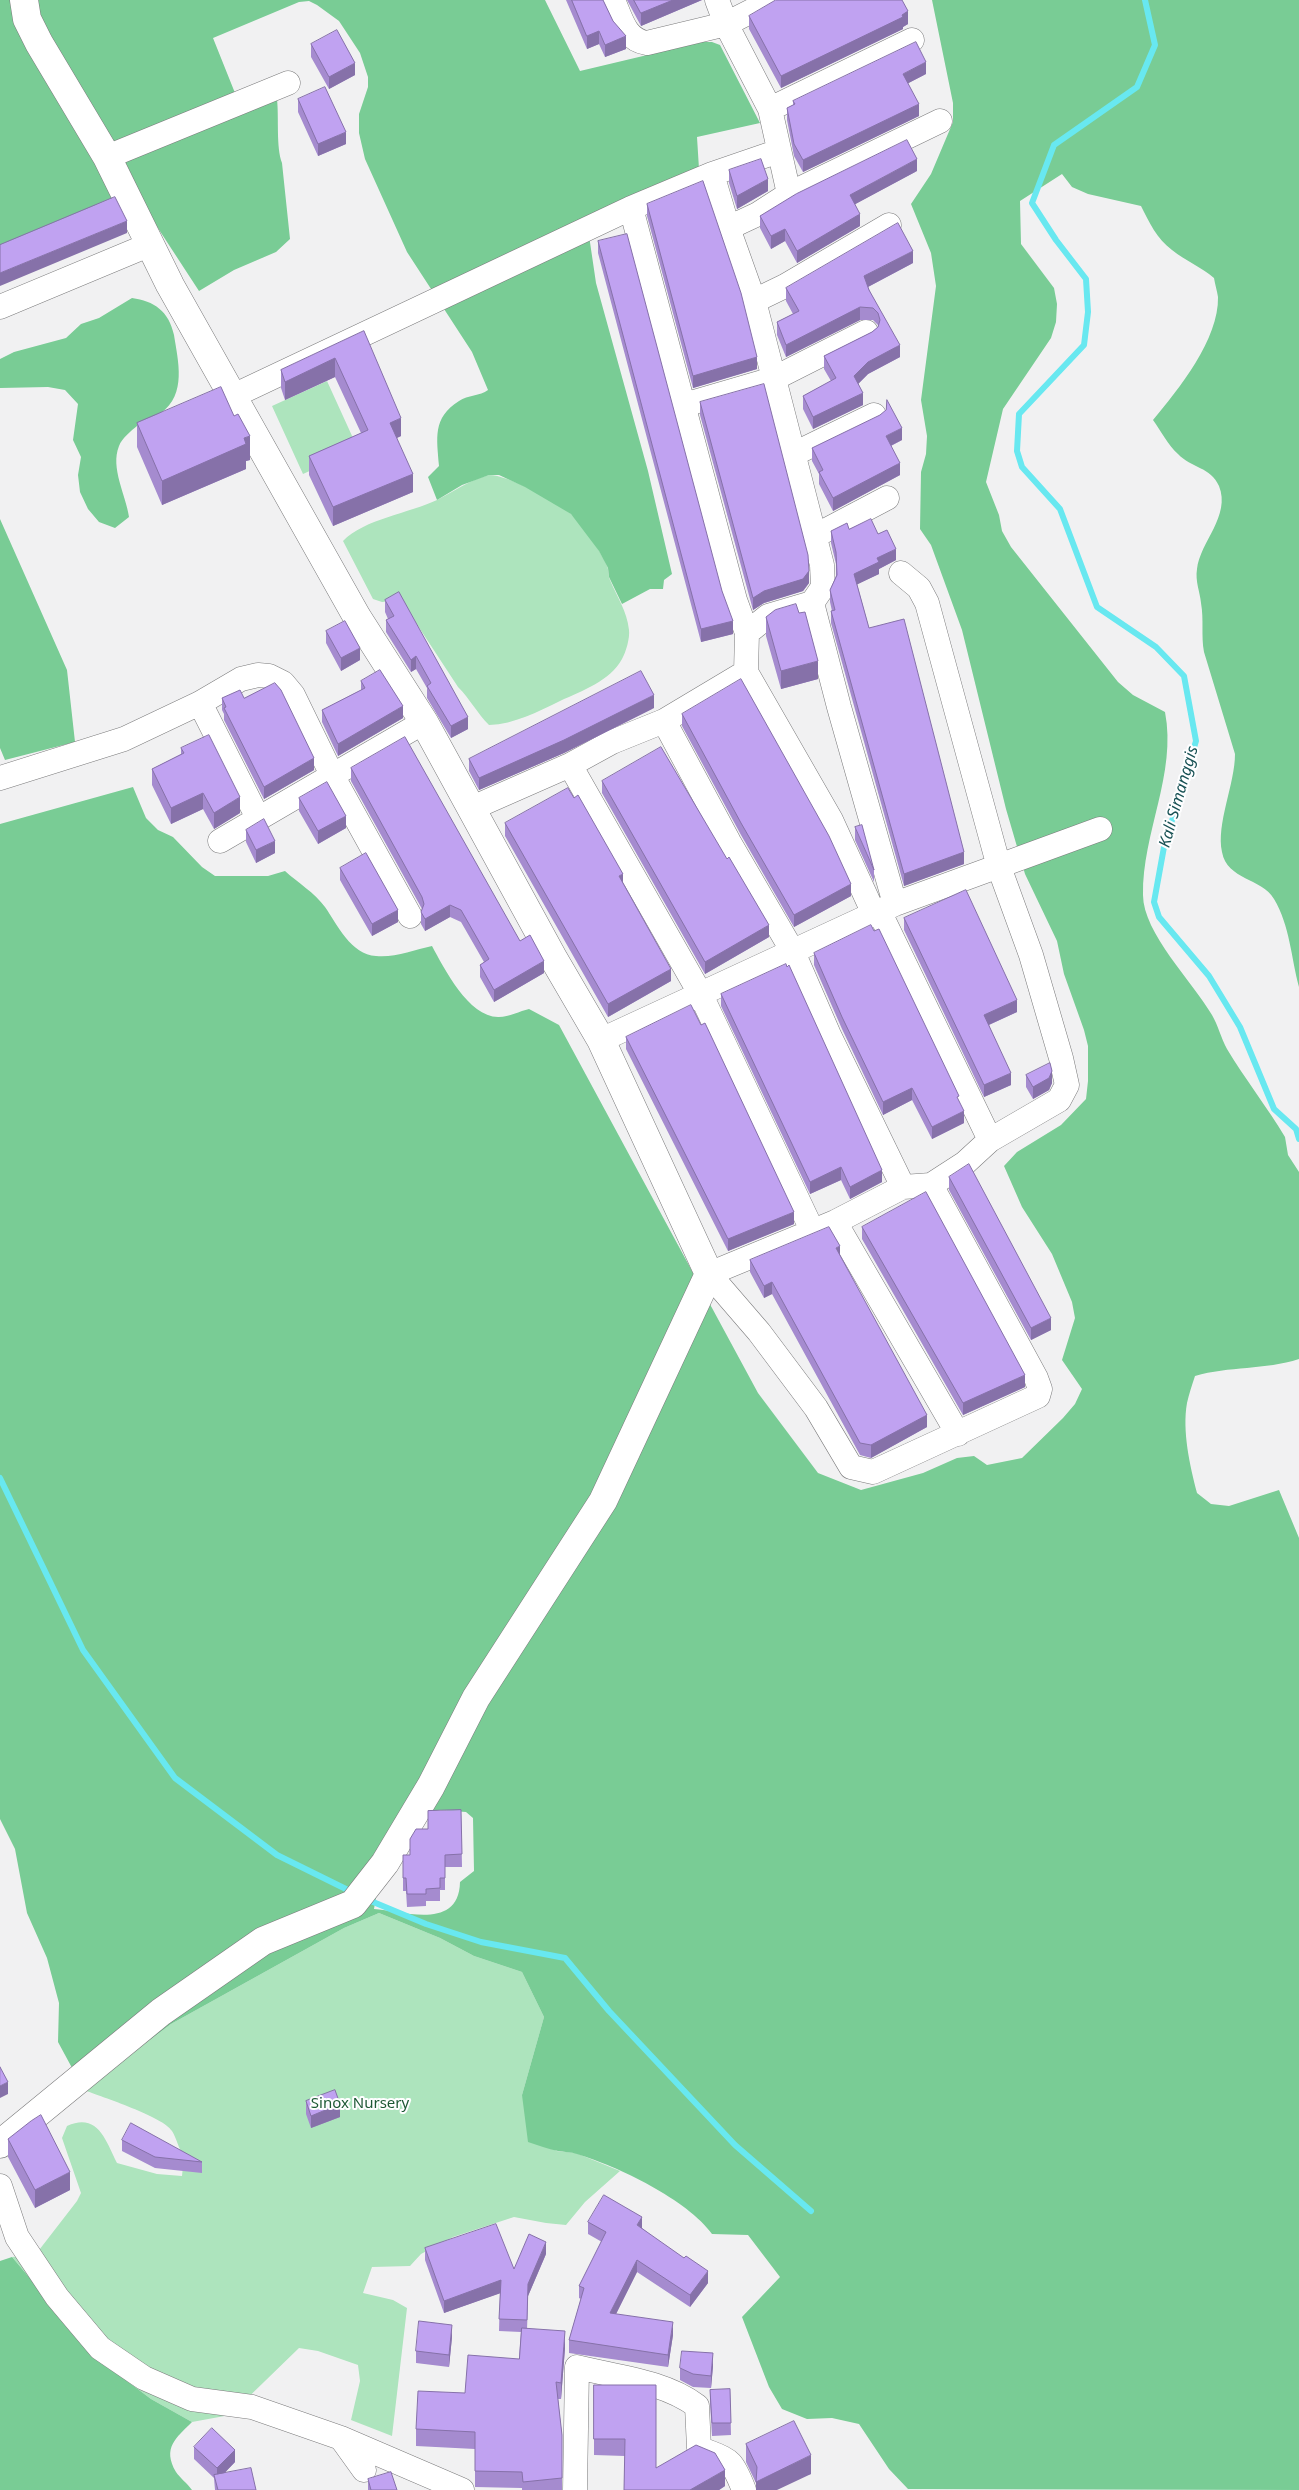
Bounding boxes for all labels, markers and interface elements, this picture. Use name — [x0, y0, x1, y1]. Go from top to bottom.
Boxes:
water label: Kali Simanggis — [1155, 744, 1203, 850]
park label: Sinox Nursery — [311, 2095, 409, 2113]

